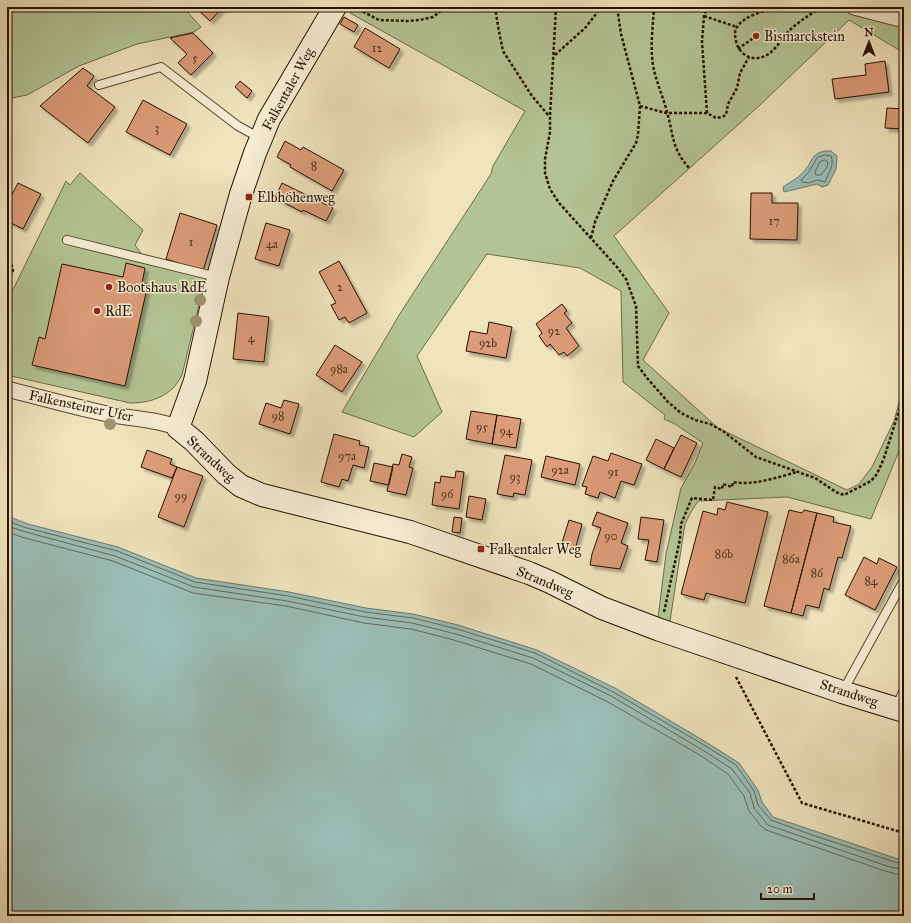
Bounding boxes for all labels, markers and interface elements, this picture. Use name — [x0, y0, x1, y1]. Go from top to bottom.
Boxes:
north arrow — [849, 22, 889, 62]
text: N — [864, 26, 874, 39]
place label: Bismarckstein — [764, 28, 845, 45]
marker: Bismarckstein — [751, 31, 761, 41]
house number: 12 — [372, 41, 382, 55]
street label: Falkentaler Weg — [258, 44, 318, 133]
house number: 5 — [192, 51, 198, 65]
house number: 3 — [155, 121, 160, 135]
house number: 8 — [311, 159, 317, 173]
place label: Elbhöhenweg — [257, 189, 335, 206]
marker: Elbhöhenweg — [244, 192, 254, 202]
house number: 17 — [768, 214, 780, 228]
house number: 1 — [189, 235, 194, 249]
house number: 4a — [266, 237, 279, 251]
place label: Bootshaus RdE — [117, 279, 207, 296]
house number: 2 — [337, 280, 343, 294]
marker: Bootshaus RdE — [104, 282, 114, 292]
place label: RdE — [105, 303, 132, 320]
marker: RdE — [92, 306, 102, 316]
house number: 92 — [548, 324, 560, 338]
house number: 4 — [248, 331, 255, 345]
house number: 92b — [479, 336, 497, 350]
house number: 98a — [330, 362, 349, 376]
street label: Falkensteiner Ufer — [27, 387, 135, 426]
house number: 98 — [272, 409, 284, 423]
house number: 95 — [476, 420, 488, 434]
house number: 94 — [499, 424, 513, 438]
street label: Strandweg — [183, 432, 239, 486]
house number: 97a — [338, 449, 357, 463]
house number: 92a — [551, 463, 570, 477]
house number: 91 — [607, 465, 619, 479]
house number: 93 — [509, 470, 521, 484]
house number: 96 — [441, 487, 454, 501]
house number: 99 — [175, 489, 187, 503]
house number: 90 — [604, 529, 618, 543]
place label: Falkentaler Weg — [489, 541, 582, 558]
marker: Falkentaler Weg — [476, 544, 486, 554]
house number: 86b — [715, 547, 733, 561]
house number: 86a — [782, 552, 801, 566]
street label: Strandweg — [514, 562, 576, 602]
house number: 86 — [811, 566, 824, 580]
house number: 84 — [864, 574, 878, 588]
street label: Strandweg — [818, 676, 881, 711]
scale bar — [761, 875, 814, 901]
text: 20 m — [767, 882, 793, 896]

